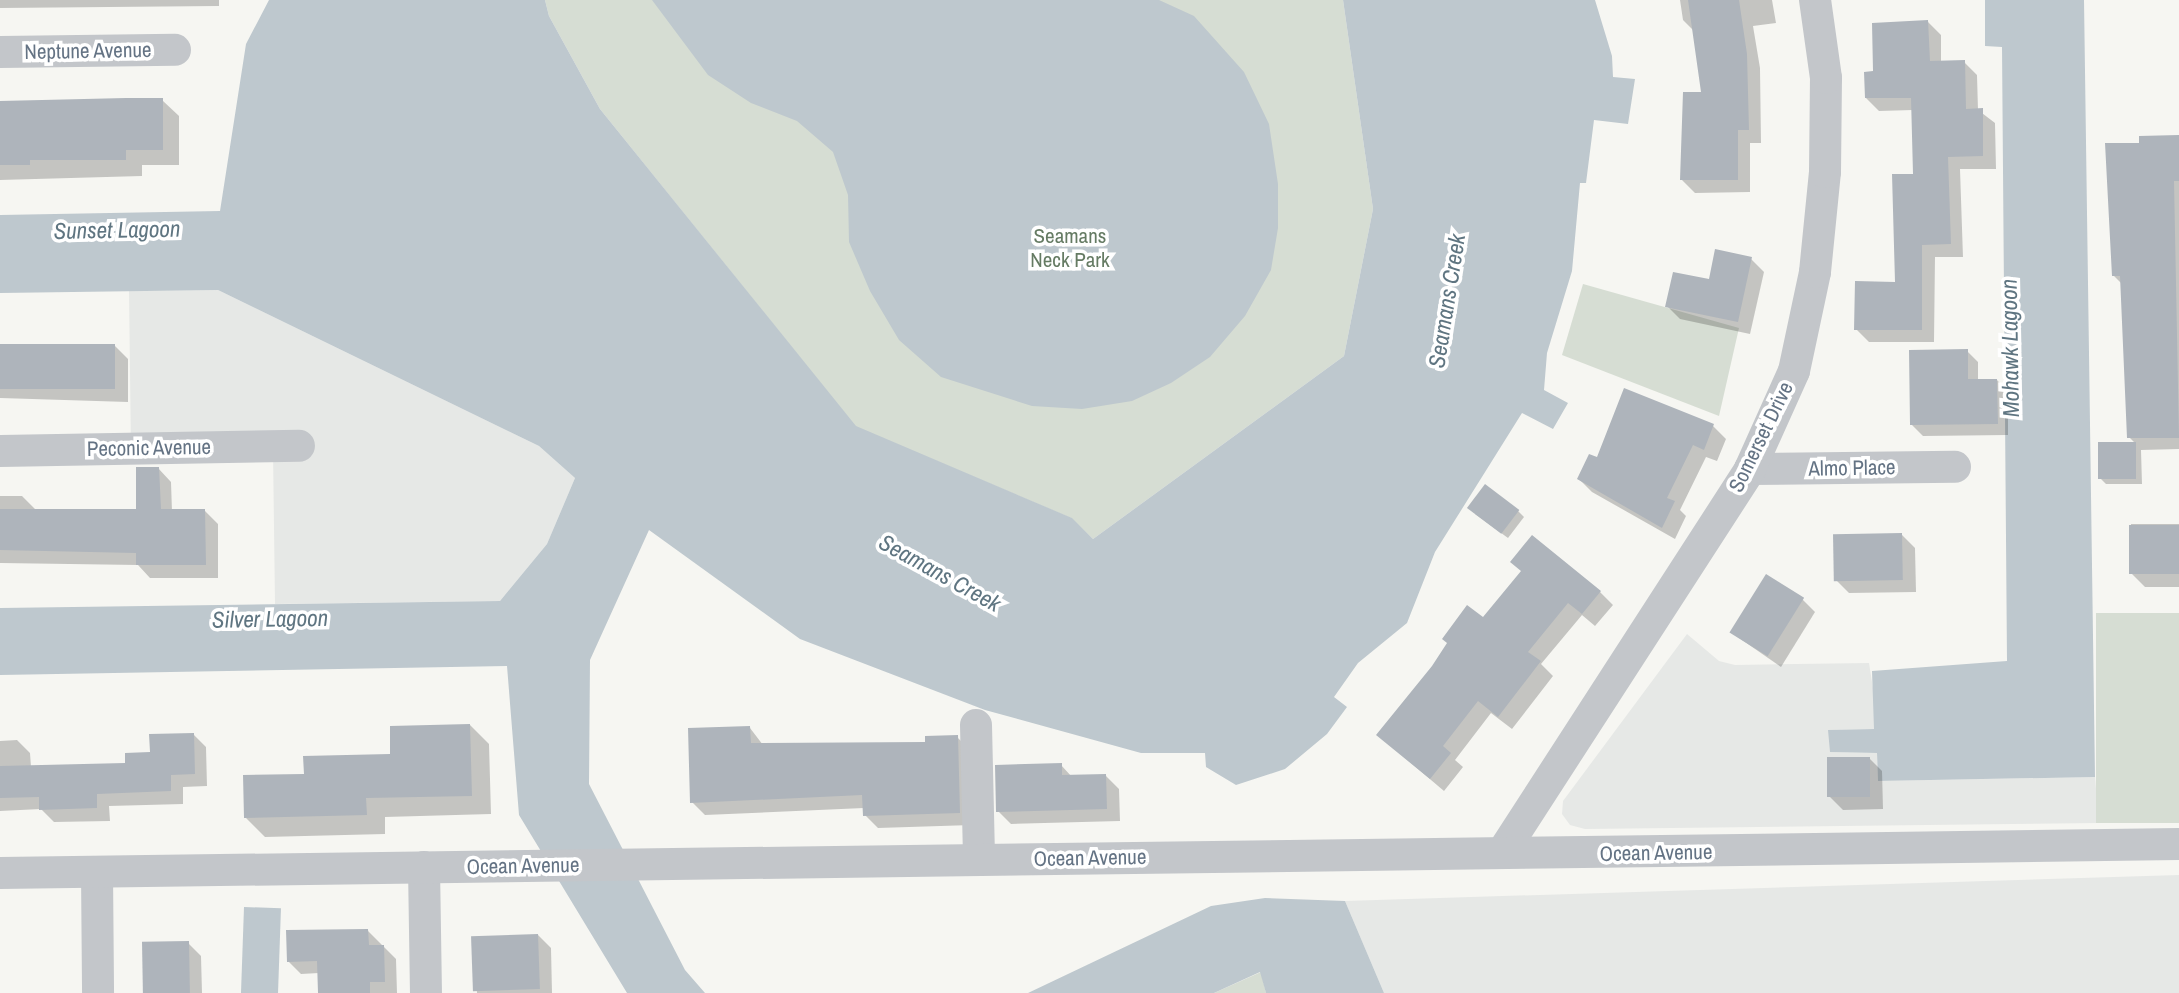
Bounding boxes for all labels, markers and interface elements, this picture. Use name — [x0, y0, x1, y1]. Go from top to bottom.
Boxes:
street label: Neptune Avenue — [24, 37, 152, 65]
water label: Sunset Lagoon — [53, 215, 181, 245]
park label: Seamans Neck Park — [1030, 223, 1110, 273]
water label: Seamans Creek — [1423, 232, 1471, 370]
water label: Mohawk Lagoon — [1995, 279, 2025, 417]
street label: Somerset Drive — [1723, 378, 1799, 496]
street label: Peconic Avenue — [86, 434, 212, 462]
street label: Almo Place — [1808, 455, 1896, 481]
water label: Seamans Creek — [874, 528, 1006, 618]
water label: Silver Lagoon — [212, 604, 328, 634]
street label: Ocean Avenue — [1599, 839, 1713, 867]
street label: Ocean Avenue — [1033, 844, 1147, 872]
street label: Ocean Avenue — [466, 852, 580, 880]

